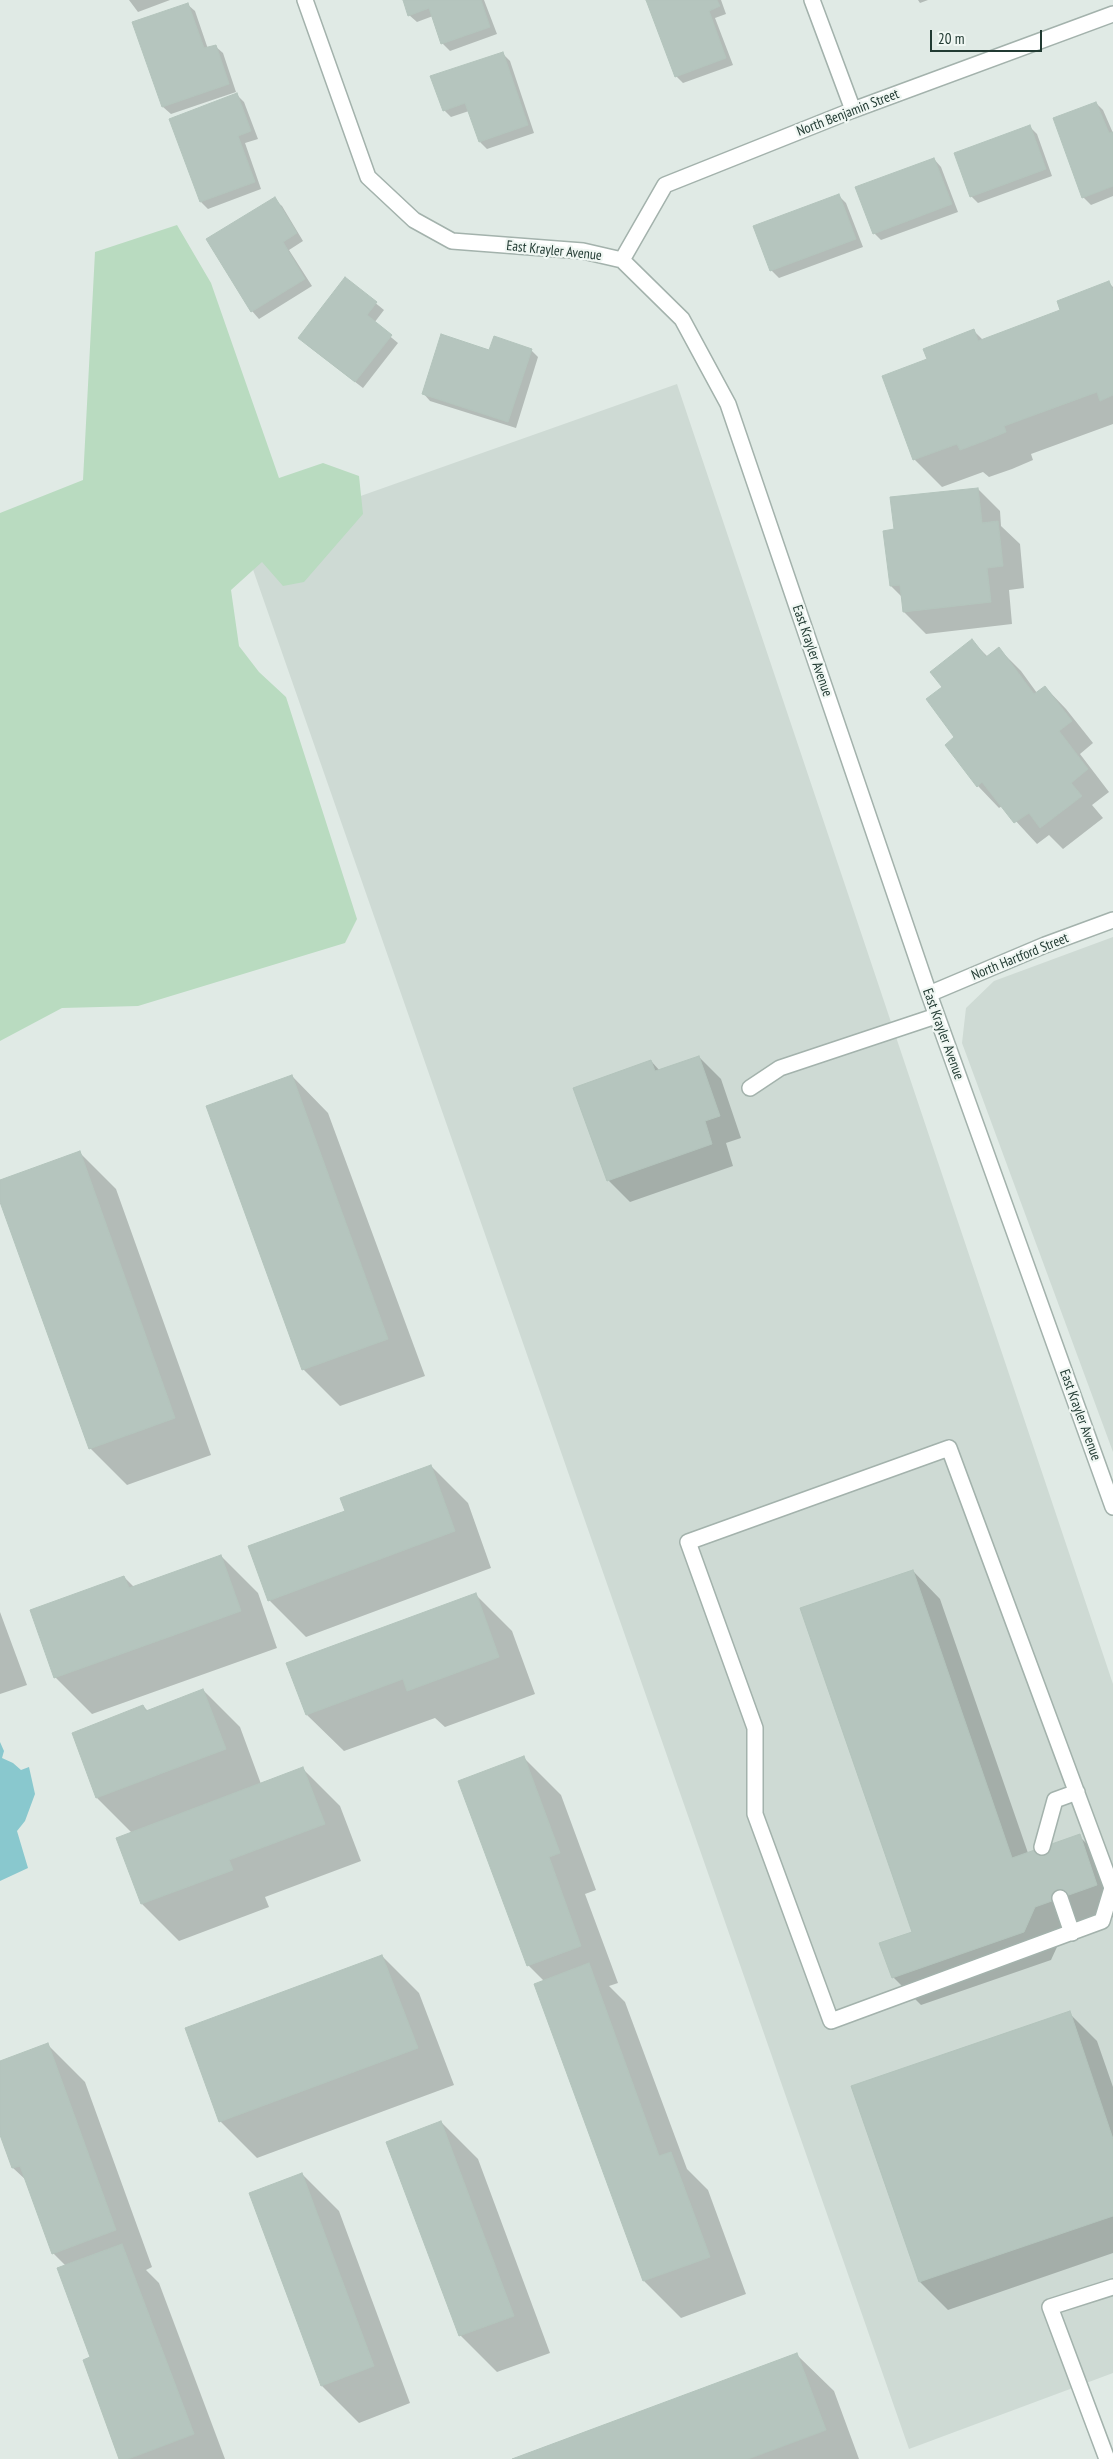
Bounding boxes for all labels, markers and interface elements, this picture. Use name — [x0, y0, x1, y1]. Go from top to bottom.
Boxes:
scale bar — [933, 20, 1046, 52]
text: 20 m — [938, 29, 964, 48]
street label: North Benjamin Street — [795, 86, 901, 140]
street label: East Krayler Avenue — [506, 238, 602, 264]
street label: East Krayler Avenue — [788, 603, 836, 699]
street label: North Hartford Street — [969, 930, 1071, 984]
street label: East Krayler Avenue — [919, 986, 967, 1082]
street label: East Krayler Avenue — [1056, 1367, 1104, 1463]

